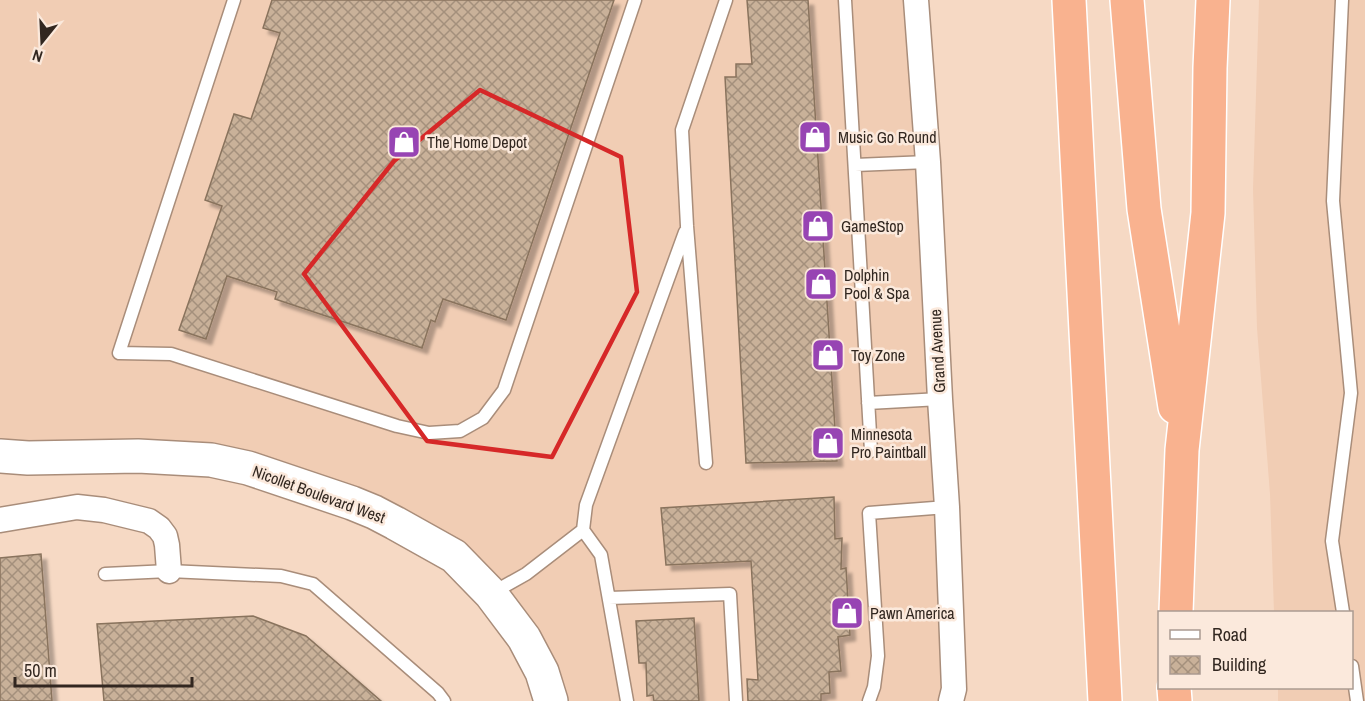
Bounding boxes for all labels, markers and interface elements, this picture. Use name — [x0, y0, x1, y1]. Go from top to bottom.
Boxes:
north arrow — [12, 12, 72, 72]
text: N — [29, 44, 45, 68]
shop icon: Music Go Round — [797, 119, 833, 155]
shop icon: The Home Depot — [386, 124, 422, 160]
place label: Music Go Round — [838, 126, 936, 148]
place label: The Home Depot — [427, 131, 527, 153]
shop icon: GameStop — [800, 208, 836, 244]
place label: GameStop — [841, 215, 904, 237]
place label: Dolphin Pool & Spa — [844, 264, 910, 304]
shop icon: Dolphin Pool & Spa — [803, 266, 839, 302]
street label: Grand Avenue — [924, 309, 950, 393]
shop icon: Toy Zone — [810, 337, 846, 373]
place label: Toy Zone — [851, 344, 905, 366]
place label: Minnesota Pro Paintball — [851, 423, 926, 463]
shop icon: Minnesota Pro Paintball — [810, 425, 846, 461]
street label: Nicollet Boulevard West — [250, 460, 389, 528]
shop icon: Pawn America — [829, 595, 865, 631]
place label: Pawn America — [870, 602, 955, 624]
legend — [1158, 611, 1353, 689]
text: Road — [1212, 622, 1247, 647]
scale bar — [15, 650, 192, 688]
text: Building — [1212, 652, 1267, 677]
text: 50 m — [24, 658, 57, 683]

